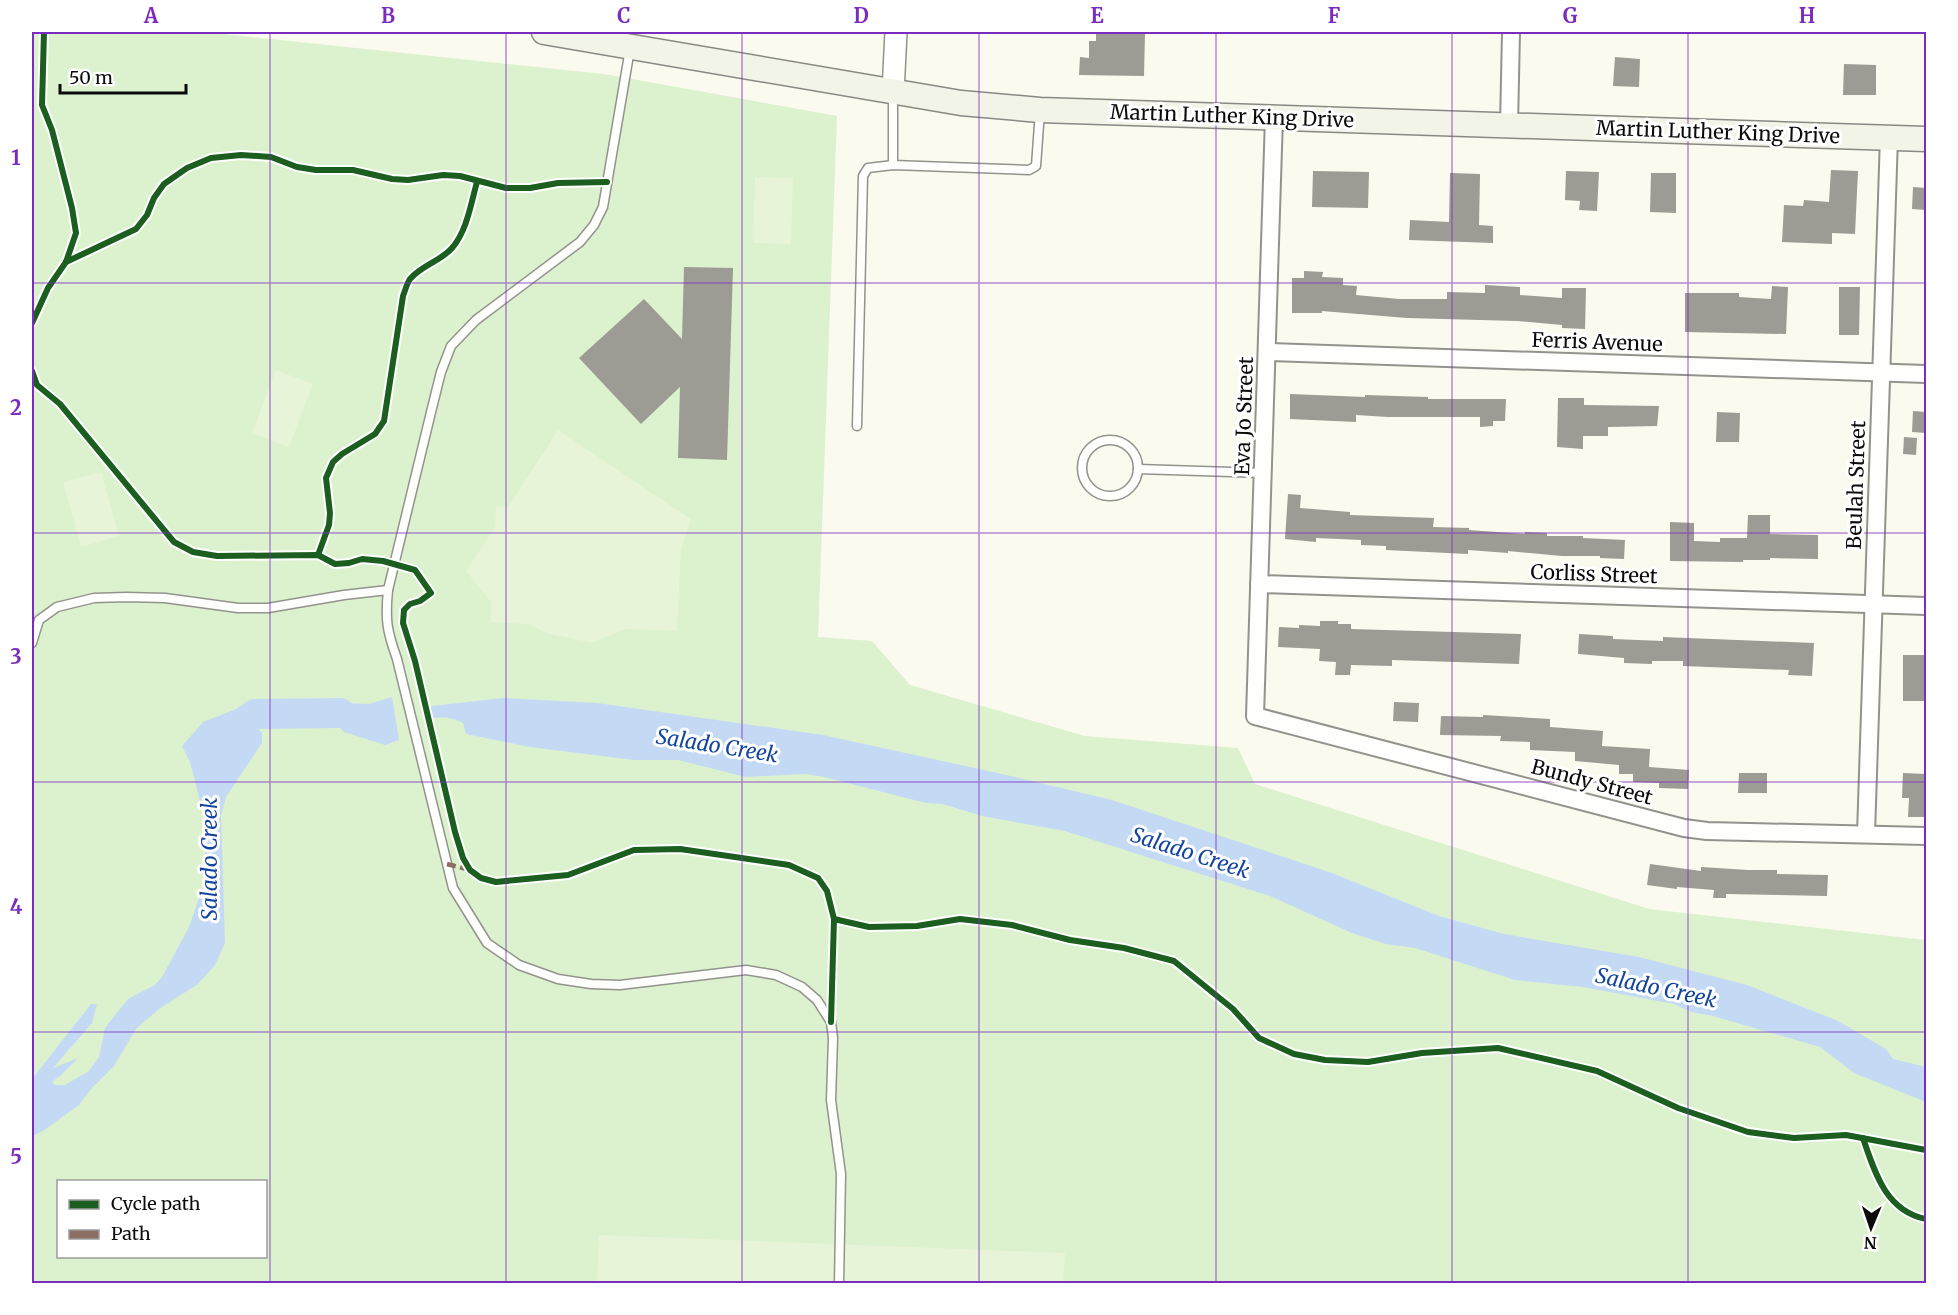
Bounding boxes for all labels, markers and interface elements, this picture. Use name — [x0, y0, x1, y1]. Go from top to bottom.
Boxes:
text: A — [143, 3, 159, 28]
text: B — [381, 3, 395, 28]
text: C — [617, 3, 631, 28]
text: D — [853, 3, 869, 28]
text: E — [1090, 3, 1104, 28]
text: F — [1328, 3, 1341, 28]
text: G — [1563, 3, 1578, 28]
text: H — [1799, 3, 1815, 28]
scale bar — [60, 57, 186, 95]
text: 50 m — [69, 66, 113, 89]
street label: Martin Luther King Drive — [1110, 99, 1354, 132]
street label: Martin Luther King Drive — [1596, 115, 1840, 148]
text: 1 — [11, 145, 21, 170]
street label: Ferris Avenue — [1531, 327, 1663, 356]
street label: Eva Jo Street — [1229, 356, 1258, 476]
text: 2 — [10, 395, 22, 420]
street label: Beulah Street — [1841, 420, 1870, 550]
street label: Corliss Street — [1530, 559, 1658, 588]
text: 3 — [10, 644, 22, 669]
water label: Salado Creek — [654, 723, 780, 769]
street label: Bundy Street — [1529, 753, 1656, 810]
water label: Salado Creek — [196, 797, 223, 920]
water label: Salado Creek — [1128, 821, 1253, 885]
text: 4 — [10, 894, 23, 919]
water label: Salado Creek — [1593, 962, 1720, 1014]
text: 5 — [10, 1144, 22, 1169]
legend — [57, 1180, 267, 1258]
text: Cycle path — [111, 1192, 201, 1215]
north arrow — [1841, 1198, 1901, 1258]
text: Path — [111, 1222, 151, 1245]
text: N — [1863, 1233, 1877, 1253]

